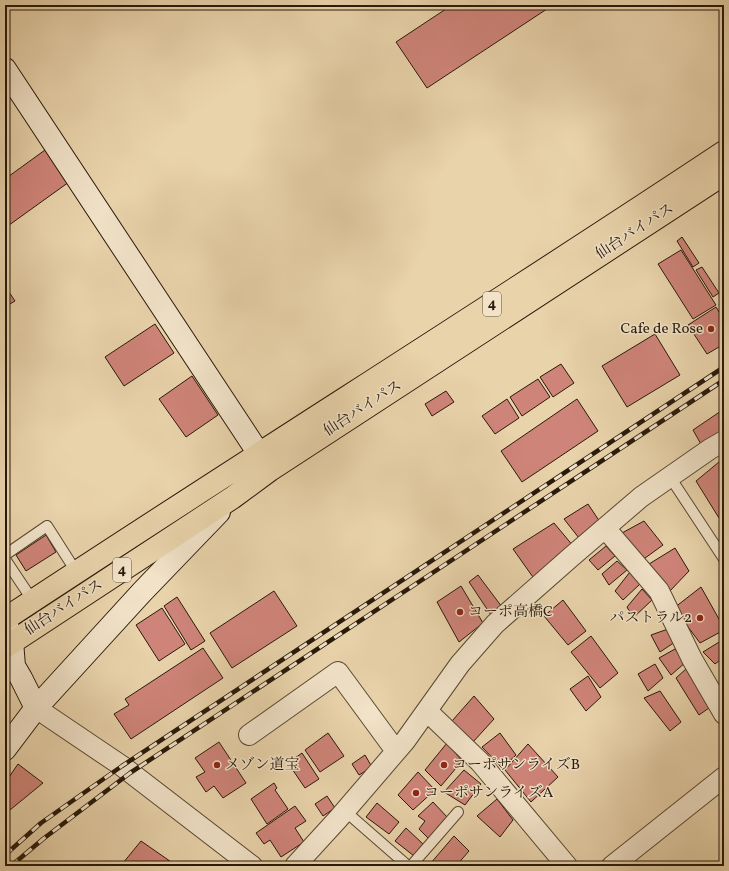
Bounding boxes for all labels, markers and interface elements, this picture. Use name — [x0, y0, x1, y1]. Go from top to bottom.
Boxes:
street label: 仙台バイパス — [592, 199, 678, 265]
road number: 4 — [483, 292, 501, 316]
place label: Cafe de Rose — [620, 319, 703, 340]
marker: Cafe de Rose — [706, 324, 716, 334]
street label: 仙台バイパス — [320, 376, 406, 442]
road number: 4 — [113, 558, 131, 582]
street label: 仙台バイパス — [21, 575, 107, 641]
place label: コーポ高橋C — [468, 602, 553, 623]
marker: コーポ高橋C — [455, 607, 465, 617]
place label: パストラル2 — [609, 608, 692, 629]
marker: パストラル2 — [695, 613, 705, 623]
place label: メゾン道宝 — [225, 755, 300, 776]
place label: コーポサンライズB — [452, 755, 580, 776]
marker: メゾン道宝 — [212, 760, 222, 770]
marker: コーポサンライズB — [439, 760, 449, 770]
place label: コーポサンライズA — [424, 783, 554, 804]
marker: コーポサンライズA — [411, 788, 421, 798]

